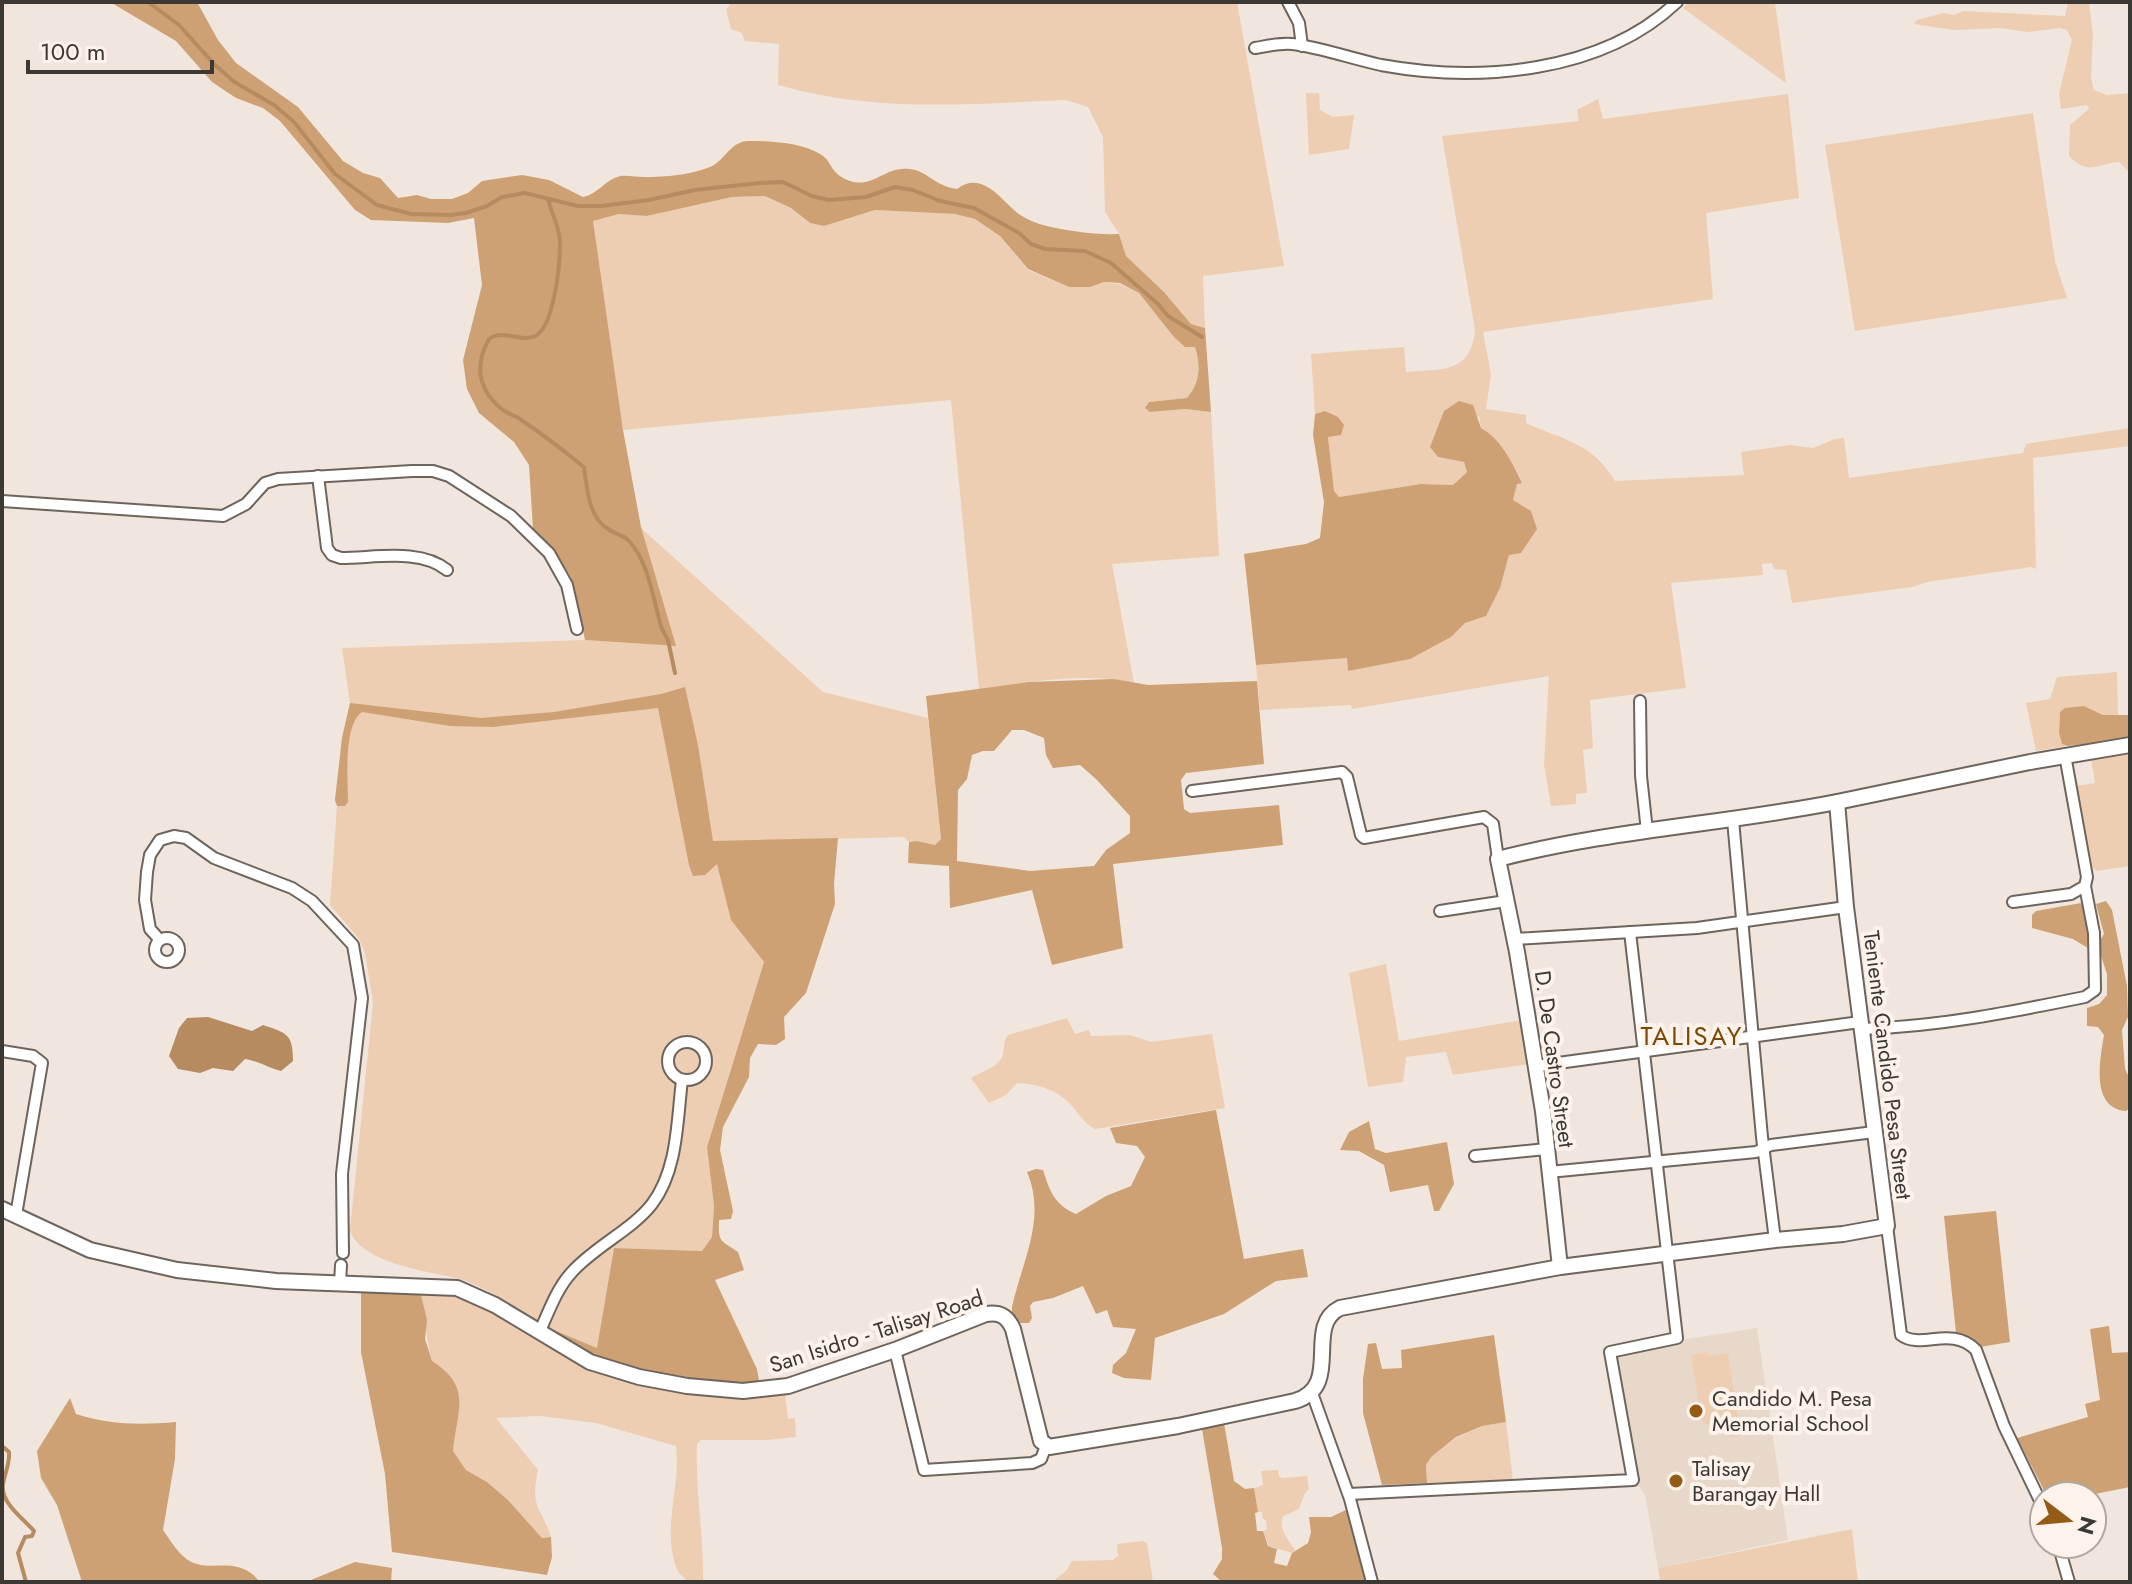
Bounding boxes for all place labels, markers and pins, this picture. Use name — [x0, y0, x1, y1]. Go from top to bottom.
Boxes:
place label: Candido M. Pesa Memorial School — [1712, 1382, 1872, 1439]
marker: Candido M. Pesa Memorial School — [1687, 1402, 1705, 1420]
place label: Talisay Barangay Hall — [1692, 1452, 1820, 1509]
marker: Talisay Barangay Hall — [1667, 1472, 1685, 1490]

